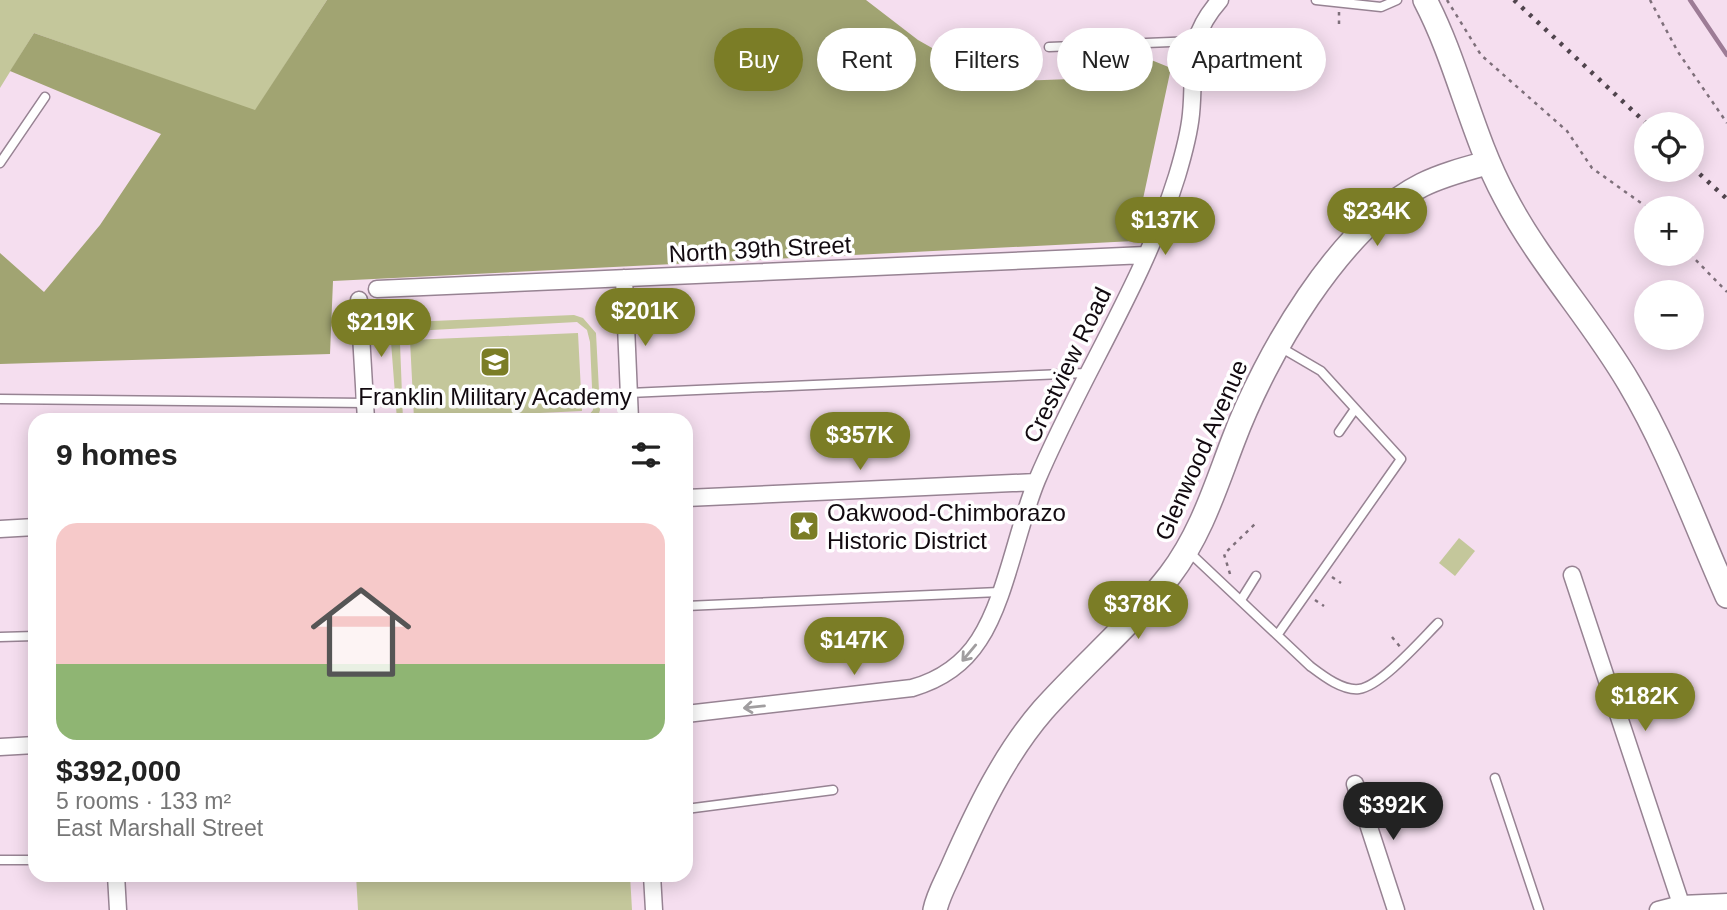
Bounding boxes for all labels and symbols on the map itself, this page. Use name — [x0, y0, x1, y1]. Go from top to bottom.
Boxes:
pin: $234K — [1328, 188, 1426, 248]
pin: $137K — [1116, 198, 1214, 257]
street label: North 39th Street — [668, 231, 852, 267]
street label: Crestview Road — [1018, 283, 1116, 447]
pin: $201K — [596, 288, 694, 348]
pin: $219K — [332, 300, 430, 359]
school or university icon: Franklin Military Academy — [478, 345, 512, 379]
street label: Glenwood Avenue — [1149, 356, 1253, 544]
place label: Franklin Military Academy — [358, 383, 632, 410]
pin: $357K — [811, 412, 909, 472]
place label: Oakwood-Chimborazo Historic District — [827, 499, 1066, 554]
place icon: Oakwood-Chimborazo Historic District — [787, 509, 821, 543]
pin: $378K — [1089, 582, 1187, 641]
pin: $147K — [805, 618, 903, 677]
one-way arrow — [961, 644, 977, 662]
pin: $182K — [1596, 674, 1694, 733]
one-way arrow — [743, 700, 766, 713]
pin: $392K — [1344, 782, 1442, 842]

